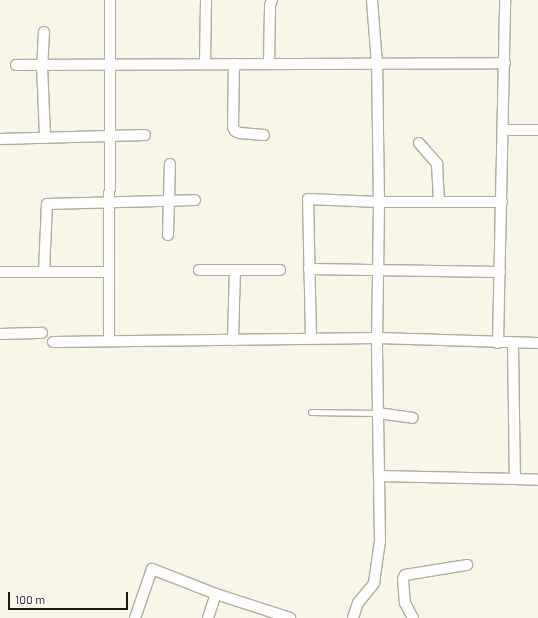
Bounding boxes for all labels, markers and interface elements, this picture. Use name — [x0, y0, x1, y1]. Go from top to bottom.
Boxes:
scale bar — [10, 584, 130, 610]
text: 100 m — [15, 592, 45, 606]

